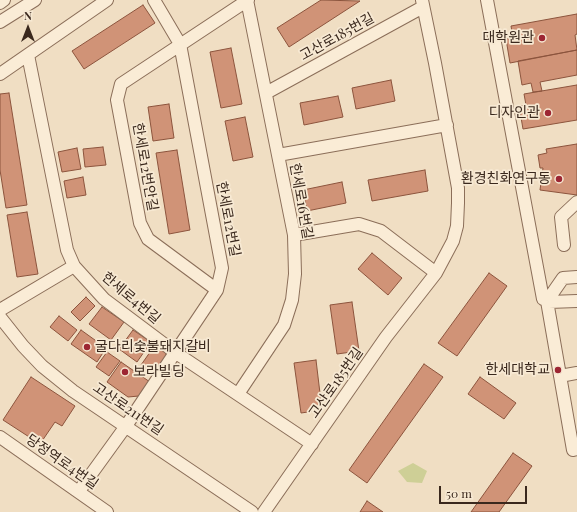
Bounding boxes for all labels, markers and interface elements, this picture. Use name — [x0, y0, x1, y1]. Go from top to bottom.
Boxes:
north arrow — [8, 8, 48, 48]
text: N — [24, 8, 32, 23]
street label: 고산로185번길 — [297, 10, 377, 64]
place label: 대학원관 — [482, 30, 534, 46]
marker: 대학원관 — [537, 33, 547, 43]
place label: 디자인관 — [488, 105, 540, 121]
marker: 디자인관 — [543, 108, 553, 118]
street label: 한세로12번안길 — [129, 122, 161, 212]
street label: 한세로16번길 — [286, 162, 316, 240]
place label: 환경친화연구동 — [461, 171, 551, 187]
marker: 환경친화연구동 — [554, 174, 564, 184]
street label: 한세로12번길 — [212, 180, 244, 258]
street label: 한세로4번길 — [98, 269, 164, 327]
place label: 굴다리숯불돼지갈비 — [95, 339, 211, 355]
marker: 굴다리숯불돼지갈비 — [82, 342, 92, 352]
street label: 고산로185번길 — [305, 344, 367, 422]
place label: 한세대학교 — [486, 362, 550, 378]
place label: 보라빌딩 — [133, 364, 185, 380]
marker: 한세대학교 — [553, 365, 563, 375]
marker: 보라빌딩 — [120, 367, 130, 377]
street label: 고산로211번길 — [90, 379, 166, 439]
street label: 당정역로4번길 — [23, 431, 101, 493]
scale bar — [441, 478, 529, 504]
text: 50 m — [446, 485, 472, 501]

